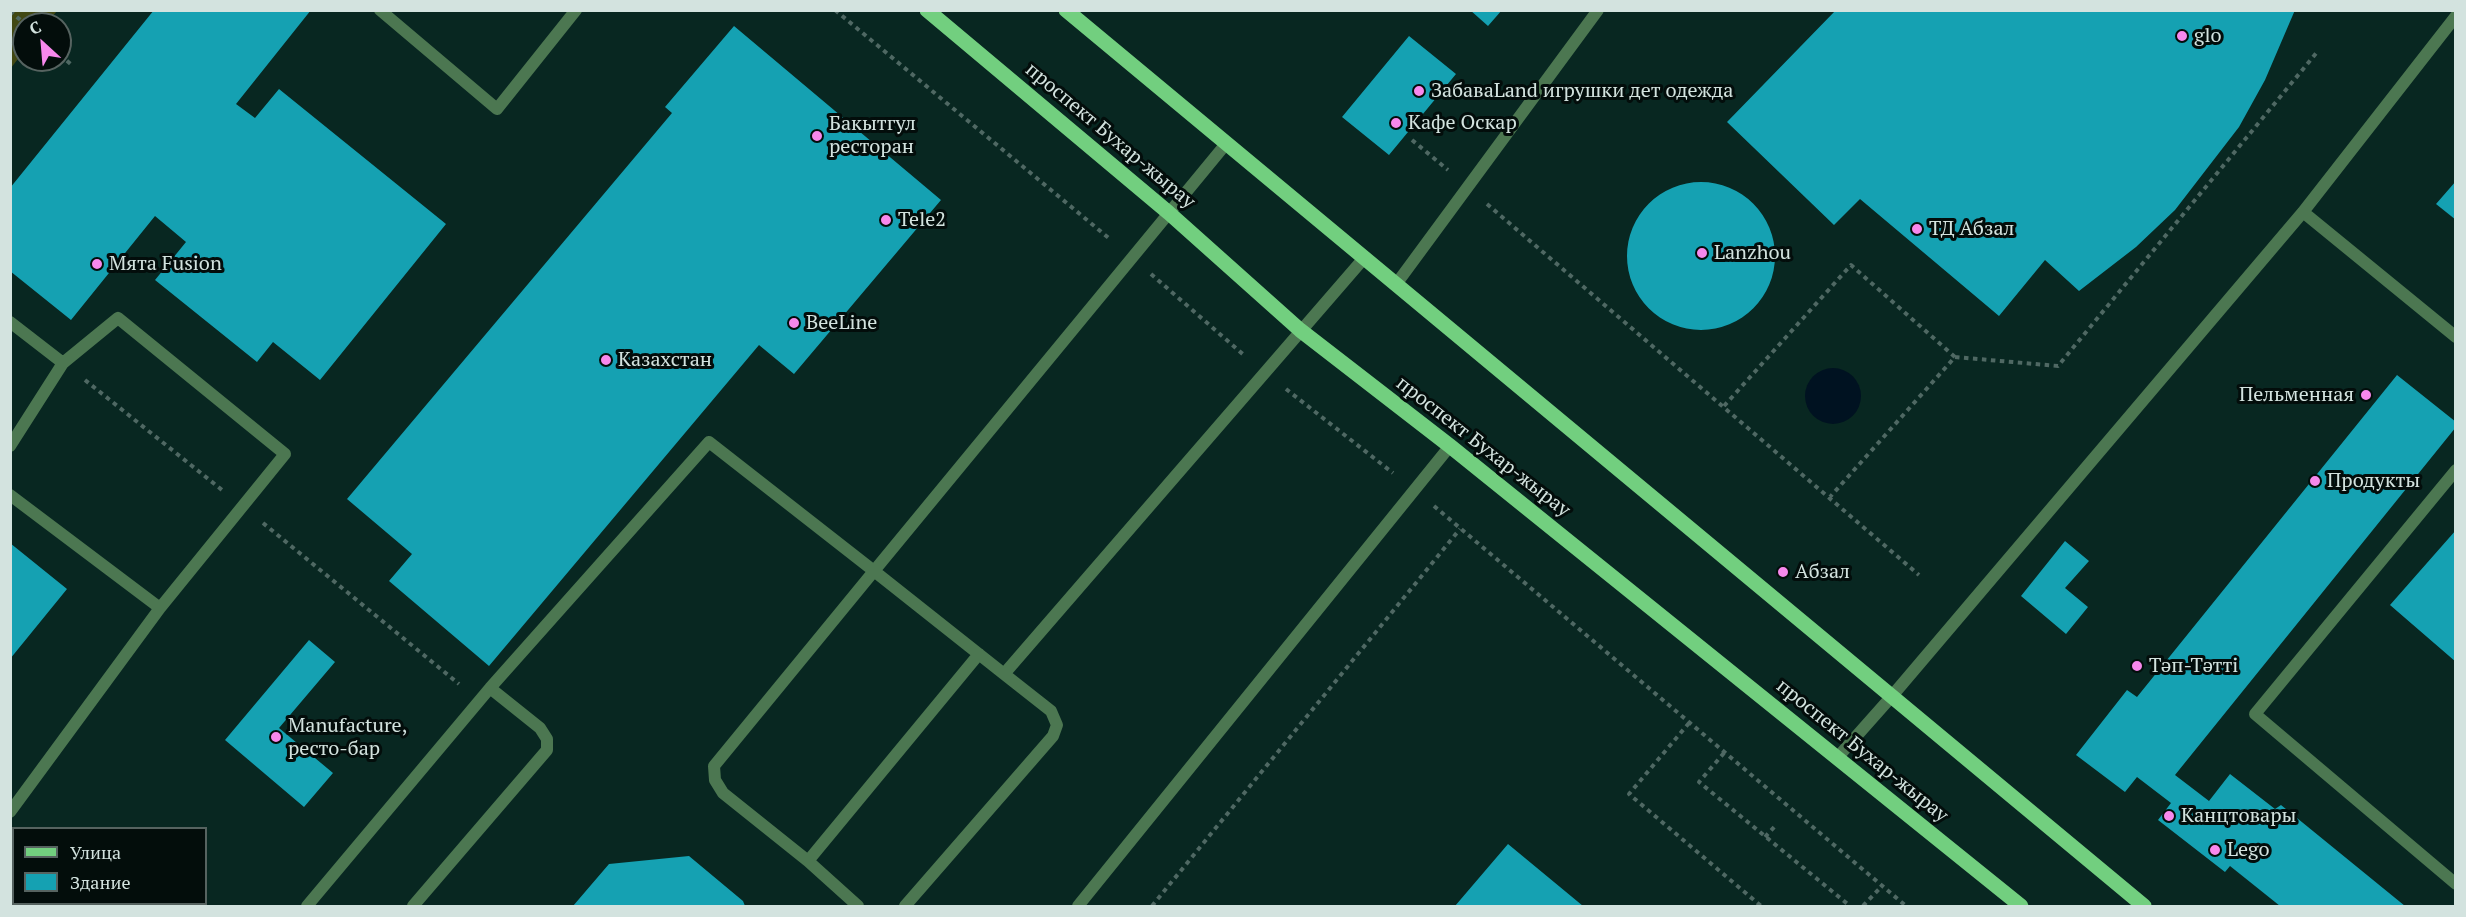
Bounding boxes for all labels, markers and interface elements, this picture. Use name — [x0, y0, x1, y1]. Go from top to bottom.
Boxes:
north arrow — [12, 12, 72, 72]
text: С — [25, 15, 44, 40]
place label: glo — [2194, 24, 2222, 48]
marker: glo — [2175, 29, 2189, 43]
street label: проспект Бухар-жырау — [1020, 58, 1200, 214]
place label: ЗабаваLand игрушки дет одежда — [1431, 79, 1733, 103]
marker: ЗабаваLand игрушки дет одежда — [1412, 84, 1426, 98]
place label: Кафе Оскар — [1408, 111, 1517, 135]
place label: Бакытгул ресторан — [829, 112, 916, 159]
marker: Кафе Оскар — [1389, 116, 1403, 130]
marker: Бакытгул ресторан — [810, 129, 824, 143]
place label: Tele2 — [898, 208, 946, 232]
marker: Tele2 — [879, 213, 893, 227]
place label: ТД Абзал — [1929, 217, 2014, 241]
marker: ТД Абзал — [1910, 222, 1924, 236]
place label: Lanzhou — [1714, 241, 1791, 265]
marker: Lanzhou — [1695, 246, 1709, 260]
place label: Мята Fusion — [109, 252, 222, 276]
marker: Мята Fusion — [90, 257, 104, 271]
place label: BeeLine — [806, 311, 877, 335]
marker: BeeLine — [787, 316, 801, 330]
place label: Казахстан — [618, 348, 712, 372]
marker: Казахстан — [599, 353, 613, 367]
street label: проспект Бухар-жырау — [1391, 372, 1575, 522]
place label: Пельменная — [2239, 383, 2354, 407]
marker: Пельменная — [2359, 388, 2373, 402]
place label: Продукты — [2327, 469, 2420, 493]
marker: Продукты — [2308, 474, 2322, 488]
place label: Абзал — [1795, 560, 1850, 584]
marker: Абзал — [1776, 565, 1790, 579]
place label: Тәп-Тәтті — [2149, 654, 2238, 678]
marker: Тәп-Тәтті — [2130, 659, 2144, 673]
street label: проспект Бухар-жырау — [1771, 674, 1953, 828]
place label: Manufacture, ресто-бар — [288, 714, 407, 761]
marker: Manufacture, ресто-бар — [269, 730, 283, 744]
place label: Канцтовары — [2181, 804, 2296, 828]
marker: Канцтовары — [2162, 809, 2176, 823]
legend — [12, 827, 207, 905]
place label: Lego — [2227, 838, 2270, 862]
text: Улица — [70, 840, 121, 864]
marker: Lego — [2208, 843, 2222, 857]
text: Здание — [70, 870, 130, 894]

